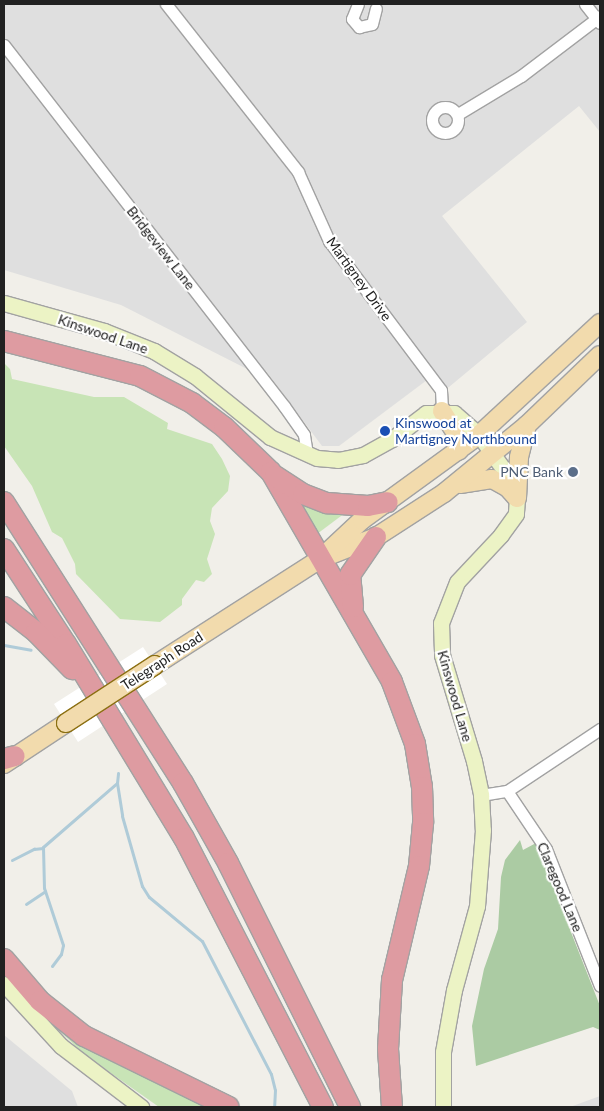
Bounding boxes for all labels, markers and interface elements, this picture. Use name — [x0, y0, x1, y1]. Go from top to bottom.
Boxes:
street label: Bridgeview Lane — [123, 203, 199, 293]
street label: Martigney Drive — [323, 234, 395, 324]
street label: Kinswood Lane — [56, 311, 150, 357]
place label: Kinswood at Martigney Northbound — [395, 415, 537, 448]
marker: Kinswood at Martigney Northbound — [379, 425, 391, 437]
place label: PNC Bank — [500, 464, 563, 480]
marker: PNC Bank — [567, 466, 579, 478]
street label: Telegraph Road — [118, 628, 206, 694]
street label: Kinswood Lane — [434, 648, 476, 744]
street label: Claregood Lane — [534, 840, 586, 934]

